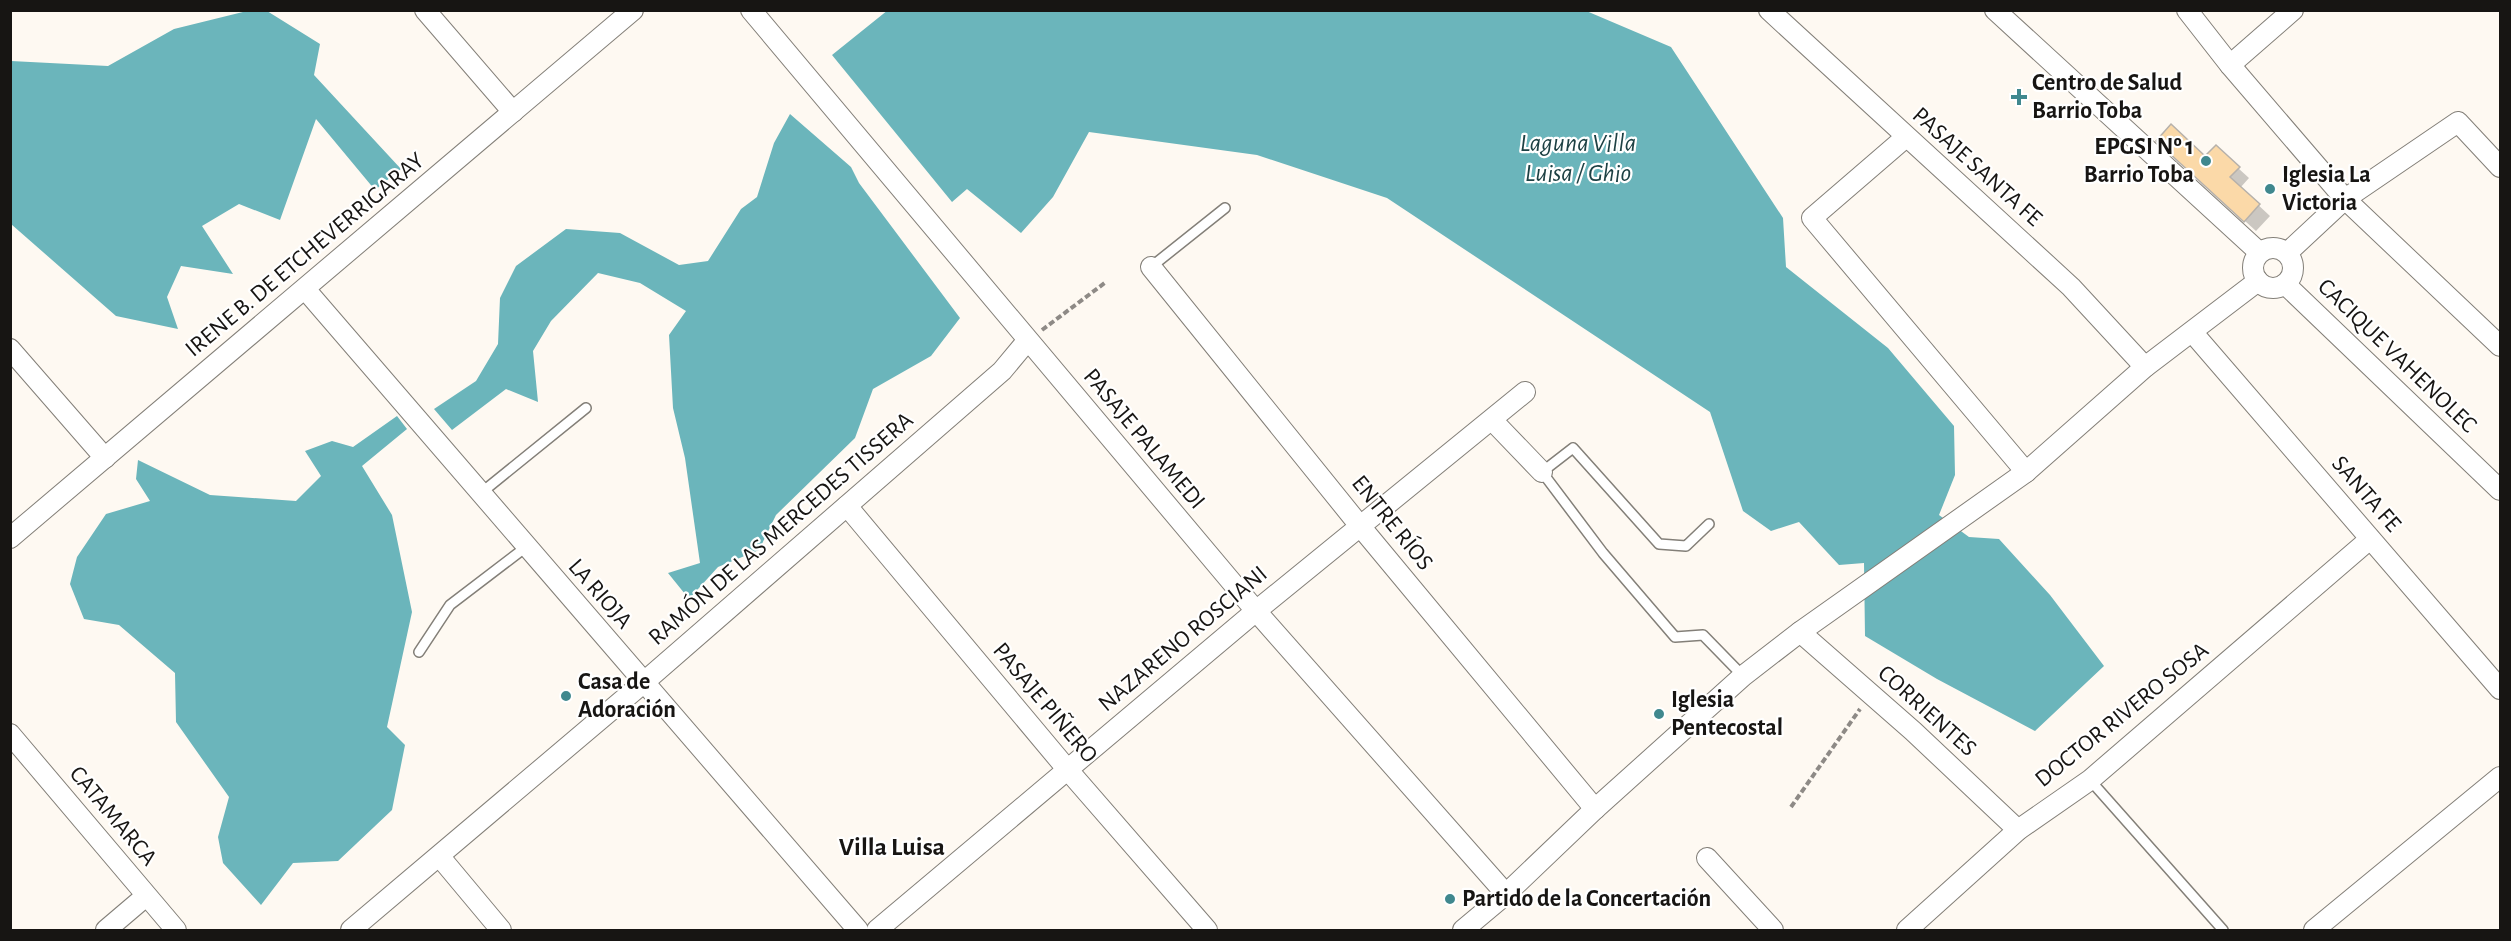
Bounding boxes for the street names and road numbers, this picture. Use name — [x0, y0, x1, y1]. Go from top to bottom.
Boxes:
street label: PASAJE SANTA FE — [1908, 103, 2047, 231]
street label: IRENE B. DE ETCHEVERRIGARAY — [181, 148, 429, 362]
street label: CACIQUE VAHENOLEC — [2313, 274, 2481, 438]
street label: PASAJE PALAMEDI — [1079, 364, 1209, 514]
street label: RAMÓN DE LAS MERCEDES TISSERA — [643, 406, 918, 650]
street label: SANTA FE — [2327, 452, 2405, 537]
street label: ENTRE RÍOS — [1347, 470, 1439, 575]
street label: LA RIOJA — [563, 555, 637, 634]
street label: NAZARENO ROSCIANI — [1094, 562, 1272, 716]
street label: PASAJE PIÑERO — [988, 637, 1103, 768]
street label: DOCTOR RIVERO SOSA — [2031, 638, 2213, 792]
street label: CORRIENTES — [1873, 661, 1981, 761]
street label: CATAMARCA — [65, 762, 161, 870]

